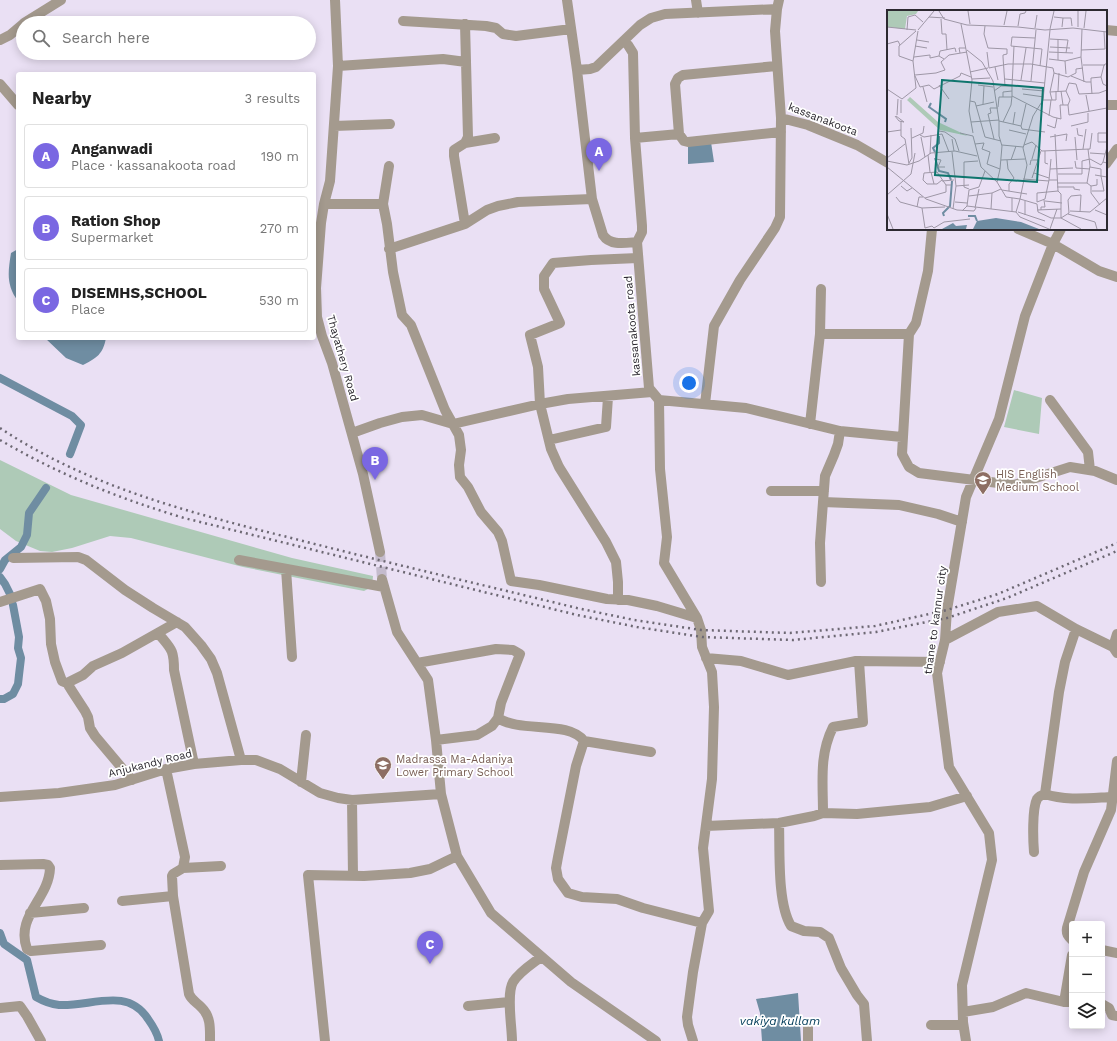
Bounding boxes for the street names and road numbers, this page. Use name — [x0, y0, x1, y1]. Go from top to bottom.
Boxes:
street label: kassanakoota — [786, 100, 859, 139]
street label: kassanakoota road — [622, 275, 643, 377]
street label: Thayathery Road — [324, 314, 361, 403]
street label: thane to kannur city — [921, 565, 950, 675]
street label: Anjukandy Road — [107, 747, 193, 780]

